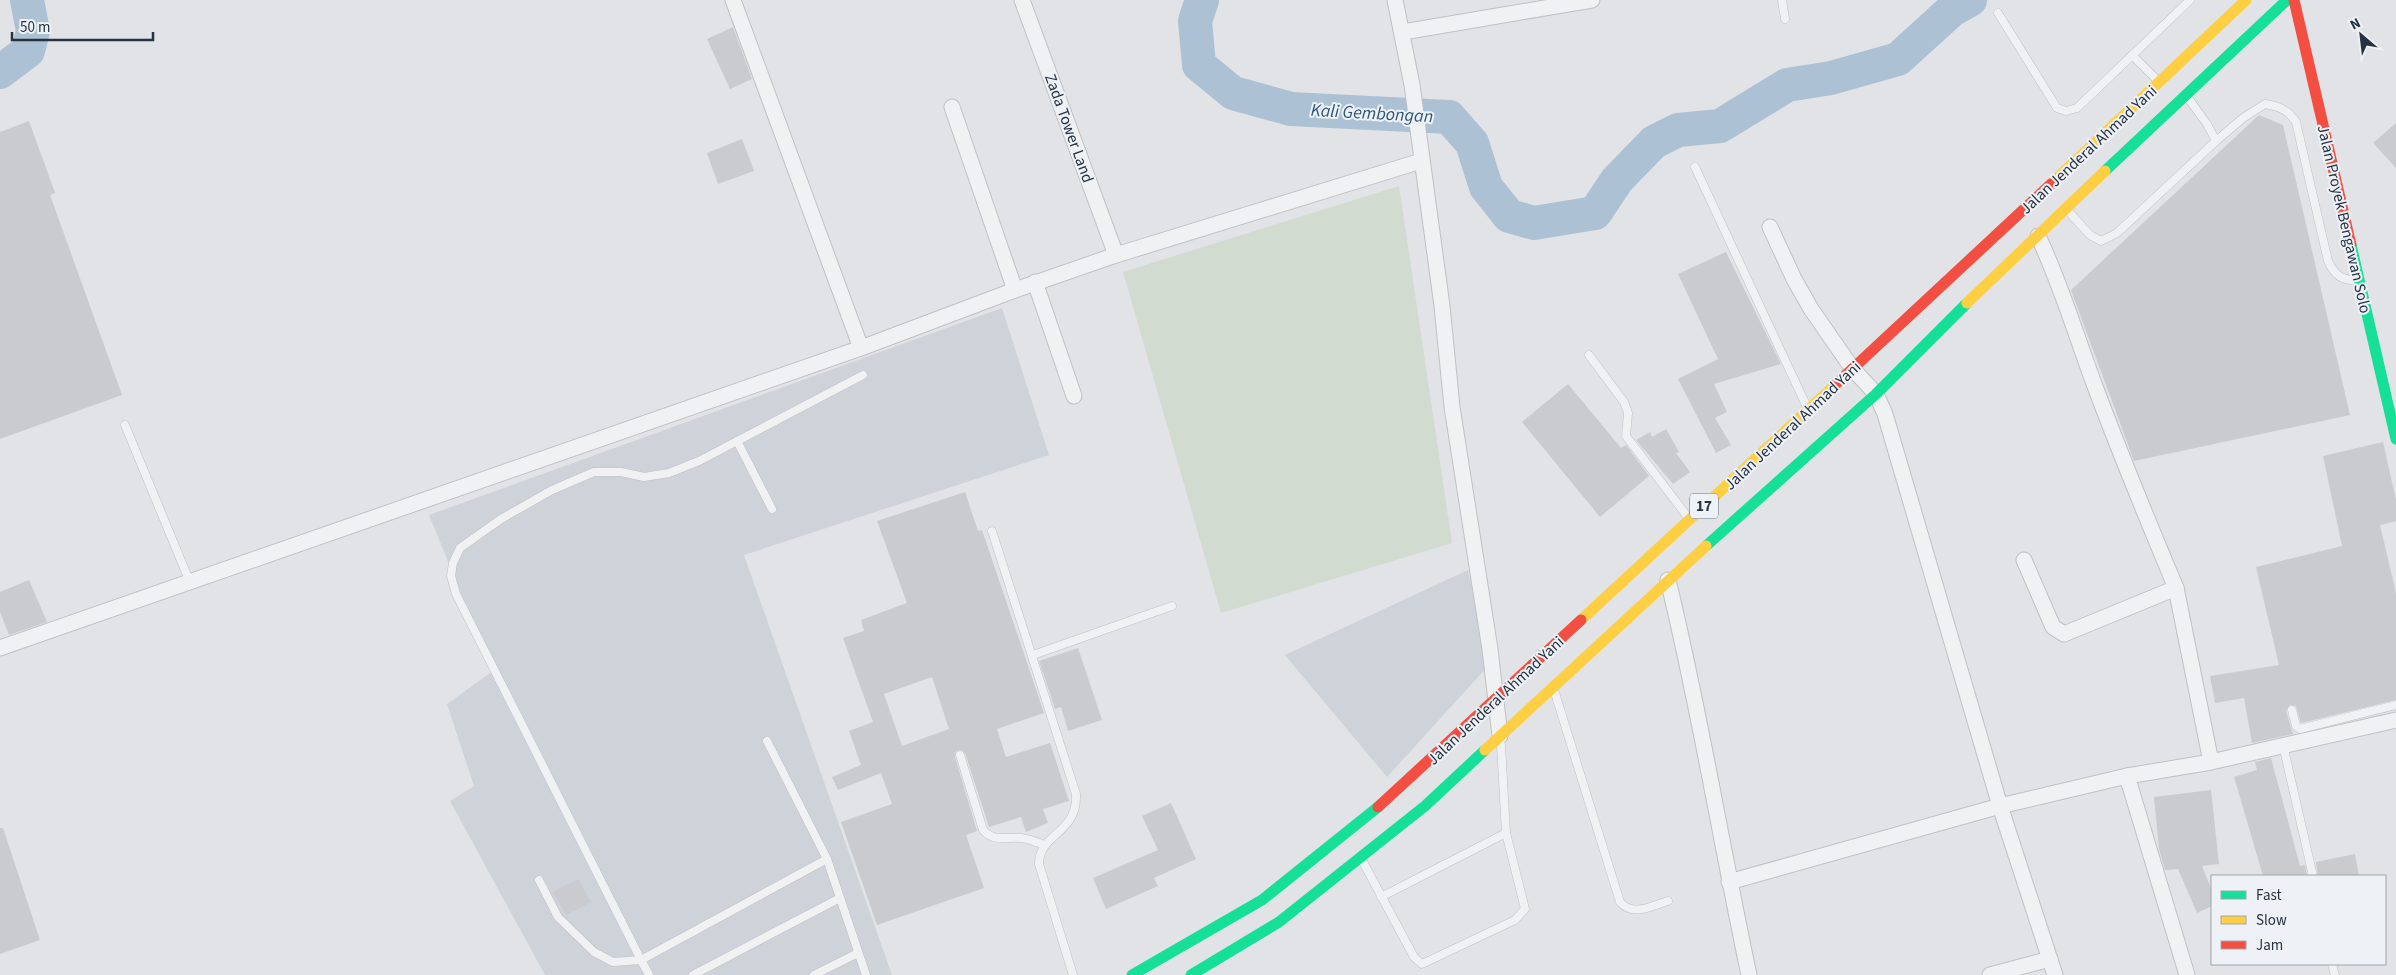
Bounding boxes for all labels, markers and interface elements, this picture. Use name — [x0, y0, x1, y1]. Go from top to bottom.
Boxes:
scale bar — [12, 10, 154, 42]
north arrow — [2336, 10, 2386, 60]
text: N — [2347, 13, 2364, 35]
text: 50 m — [20, 17, 50, 38]
street label: Zada Tower Land — [1039, 71, 1099, 186]
street label: Jalan Jenderal Ahmad Yani — [2016, 80, 2162, 219]
water label: Kali Gembongan — [1310, 98, 1434, 129]
street label: Jalan Proyek Bengawan Solo — [2312, 123, 2376, 316]
street label: Jalan Jenderal Ahmad Yani — [1720, 356, 1866, 495]
road number: 17 — [1690, 494, 1718, 518]
street label: Jalan Jenderal Ahmad Yani — [1423, 631, 1569, 770]
legend — [2211, 875, 2386, 965]
text: Fast — [2256, 885, 2282, 906]
text: Slow — [2256, 910, 2287, 931]
text: Jam — [2256, 935, 2283, 956]

